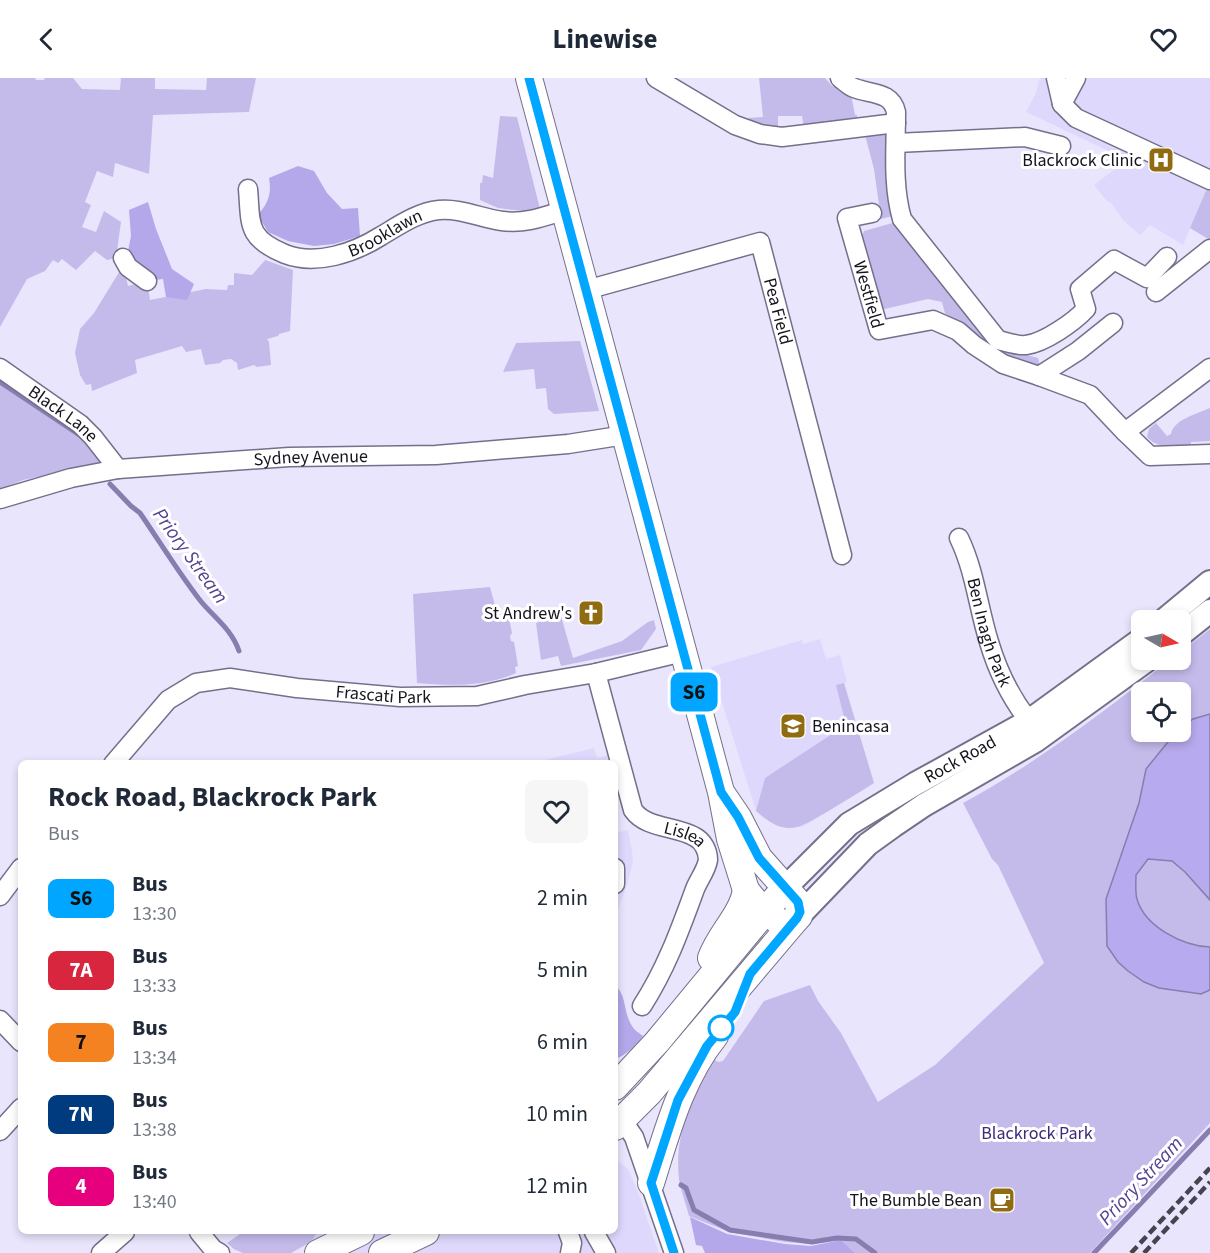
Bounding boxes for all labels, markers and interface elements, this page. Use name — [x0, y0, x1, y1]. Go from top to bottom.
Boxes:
text: Linewise — [552, 20, 658, 59]
icon: back — [30, 23, 63, 56]
icon: heart — [1147, 23, 1180, 56]
hospital icon: Blackrock Clinic — [1146, 145, 1176, 175]
place label: Blackrock Clinic — [1022, 148, 1142, 173]
street label: Brooklawn — [344, 203, 426, 263]
street label: Westfield — [847, 258, 890, 331]
street label: Pea Field — [757, 275, 799, 347]
street label: Black Lane — [23, 379, 104, 448]
street label: Sydney Avenue — [253, 443, 368, 472]
water label: Priory Stream — [146, 502, 234, 610]
street label: Ben Inagh Park — [961, 575, 1018, 691]
church icon: St Andrew's — [576, 598, 606, 628]
place label: St Andrew's — [484, 601, 572, 626]
north arrow — [1131, 610, 1191, 670]
map controls — [1131, 610, 1191, 742]
line badge: S6 — [667, 672, 721, 712]
text: S6 — [683, 677, 705, 707]
street label: Frascati Park — [335, 679, 431, 710]
button: locate — [1131, 682, 1191, 742]
school or university icon: Benincasa — [778, 711, 808, 741]
place label: Benincasa — [812, 714, 889, 739]
street label: Rock Road — [919, 729, 1001, 789]
text: Rock Road, Blackrock Park — [48, 777, 377, 817]
button: heart — [525, 780, 588, 843]
street label: Lislea — [662, 815, 712, 853]
text: Bus — [48, 820, 79, 848]
text: Bus — [132, 868, 168, 900]
text: 2 min — [537, 882, 588, 914]
text: S6 — [70, 883, 92, 913]
text: 13:30 — [132, 900, 177, 928]
text: Bus — [132, 940, 168, 972]
text: 5 min — [537, 954, 588, 986]
text: 7A — [69, 955, 93, 985]
text: 13:33 — [132, 972, 177, 1000]
text: Bus — [132, 1012, 168, 1044]
unlabelled marker — [708, 1015, 734, 1041]
text: 6 min — [537, 1026, 588, 1058]
text: 7 — [75, 1027, 87, 1057]
text: 13:34 — [132, 1044, 177, 1072]
text: Bus — [132, 1084, 168, 1116]
text: 10 min — [526, 1098, 588, 1130]
text: 7N — [68, 1099, 94, 1129]
text: 13:38 — [132, 1116, 177, 1144]
park label: Blackrock Park — [981, 1121, 1093, 1146]
water label: Priory Stream — [1092, 1130, 1190, 1232]
text: Bus — [132, 1156, 168, 1188]
text: 12 min — [526, 1170, 588, 1202]
text: 4 — [75, 1171, 87, 1201]
cafe icon: The Bumble Bean — [987, 1185, 1017, 1215]
text: 13:40 — [132, 1188, 177, 1216]
place label: The Bumble Bean — [849, 1188, 982, 1213]

